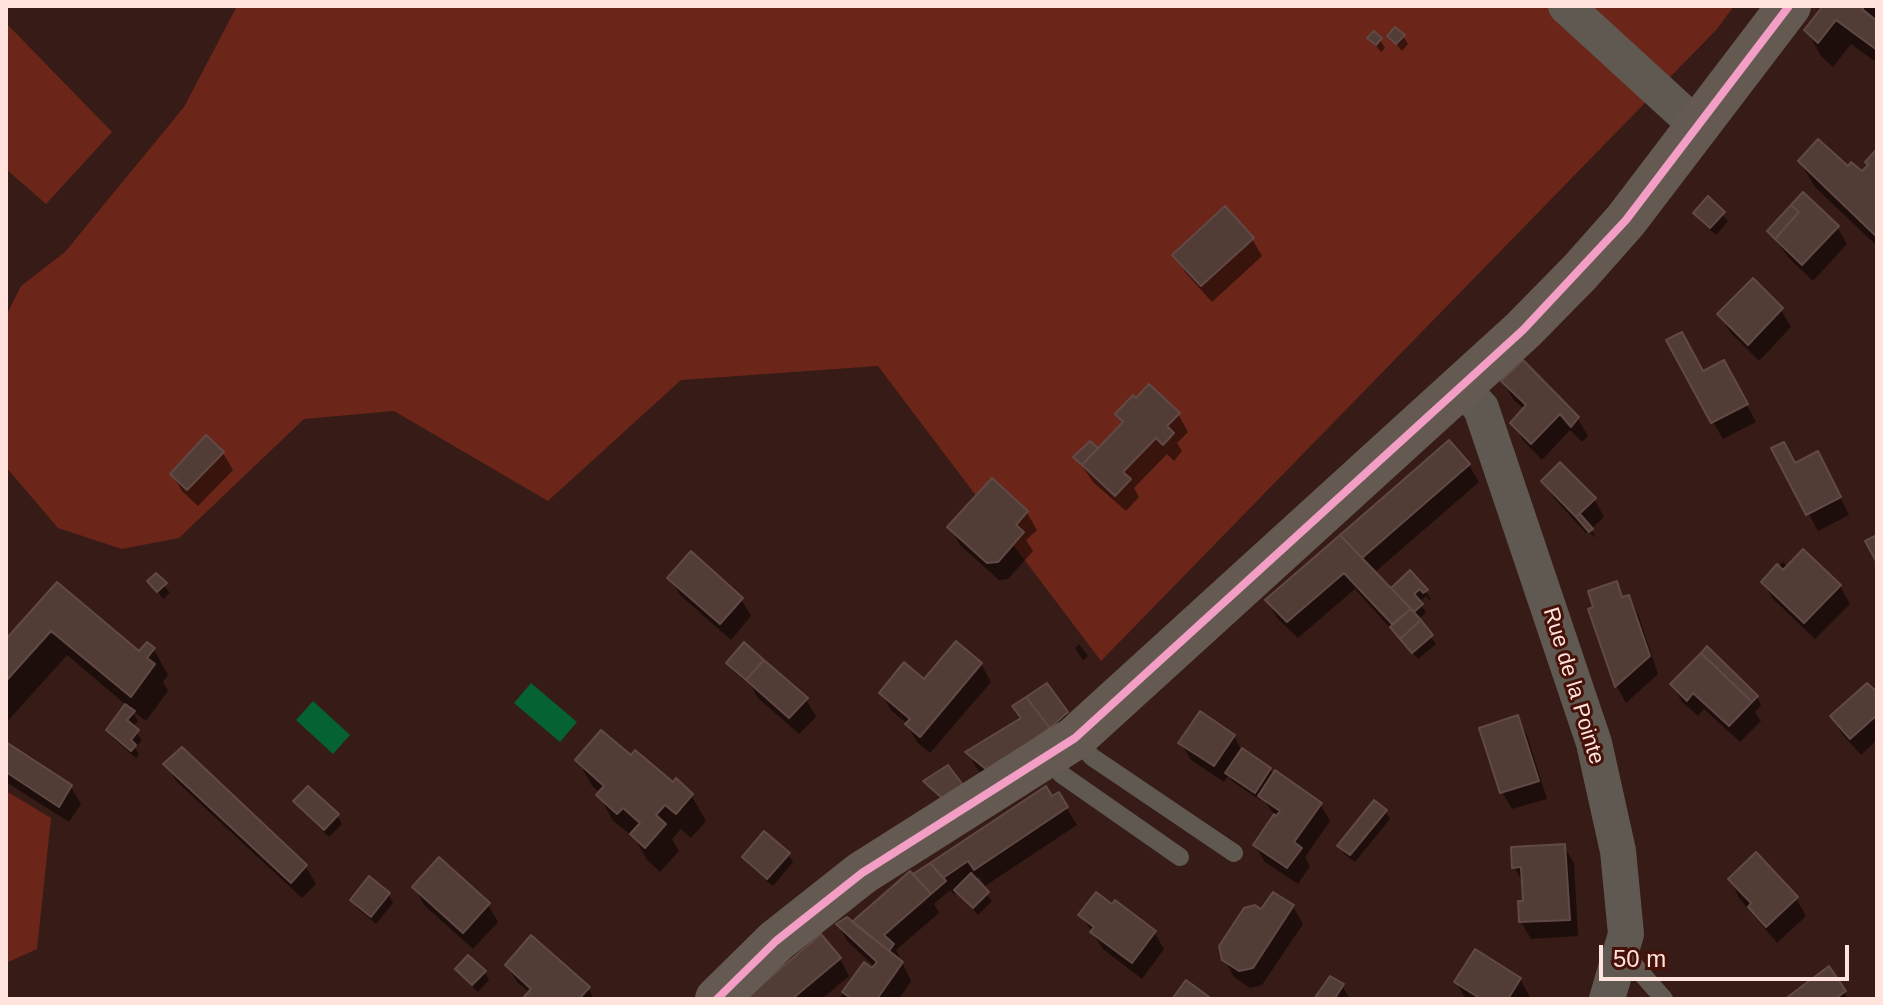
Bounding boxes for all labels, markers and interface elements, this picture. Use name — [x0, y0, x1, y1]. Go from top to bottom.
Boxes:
street label: Rue de la Pointe — [1537, 604, 1609, 768]
scale bar — [1603, 929, 1853, 979]
text: 50 m — [1613, 945, 1666, 972]

